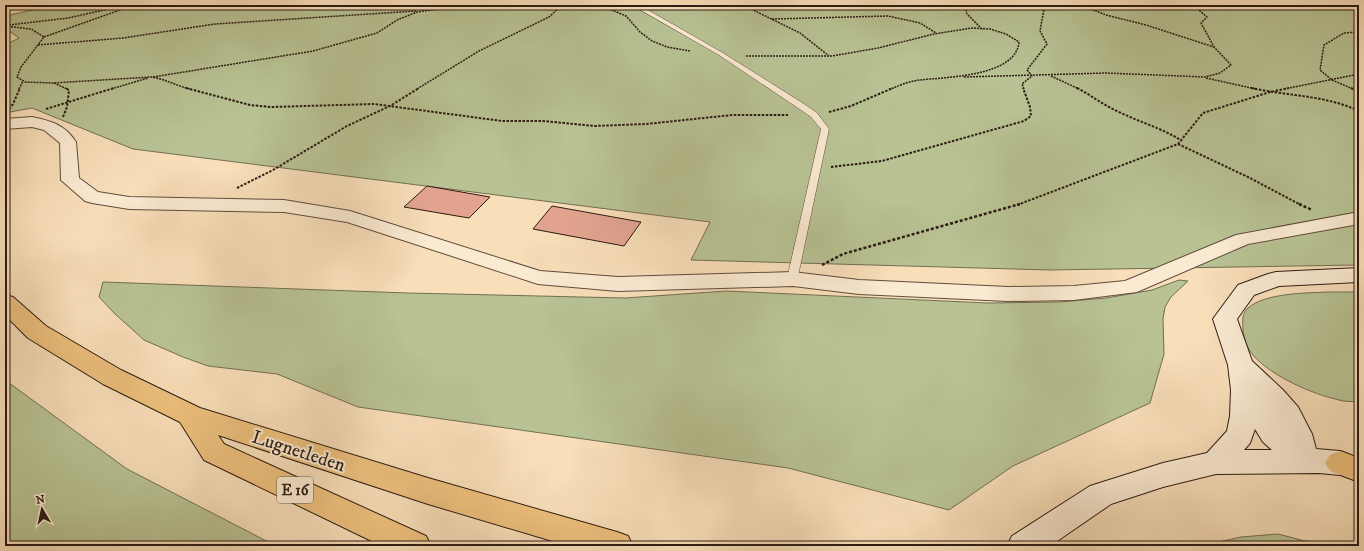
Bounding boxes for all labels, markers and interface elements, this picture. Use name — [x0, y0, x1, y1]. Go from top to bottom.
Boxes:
street label: Lugnetleden — [249, 426, 348, 477]
road number: E 16 — [277, 477, 313, 503]
north arrow — [22, 489, 62, 529]
text: N — [35, 492, 46, 508]

